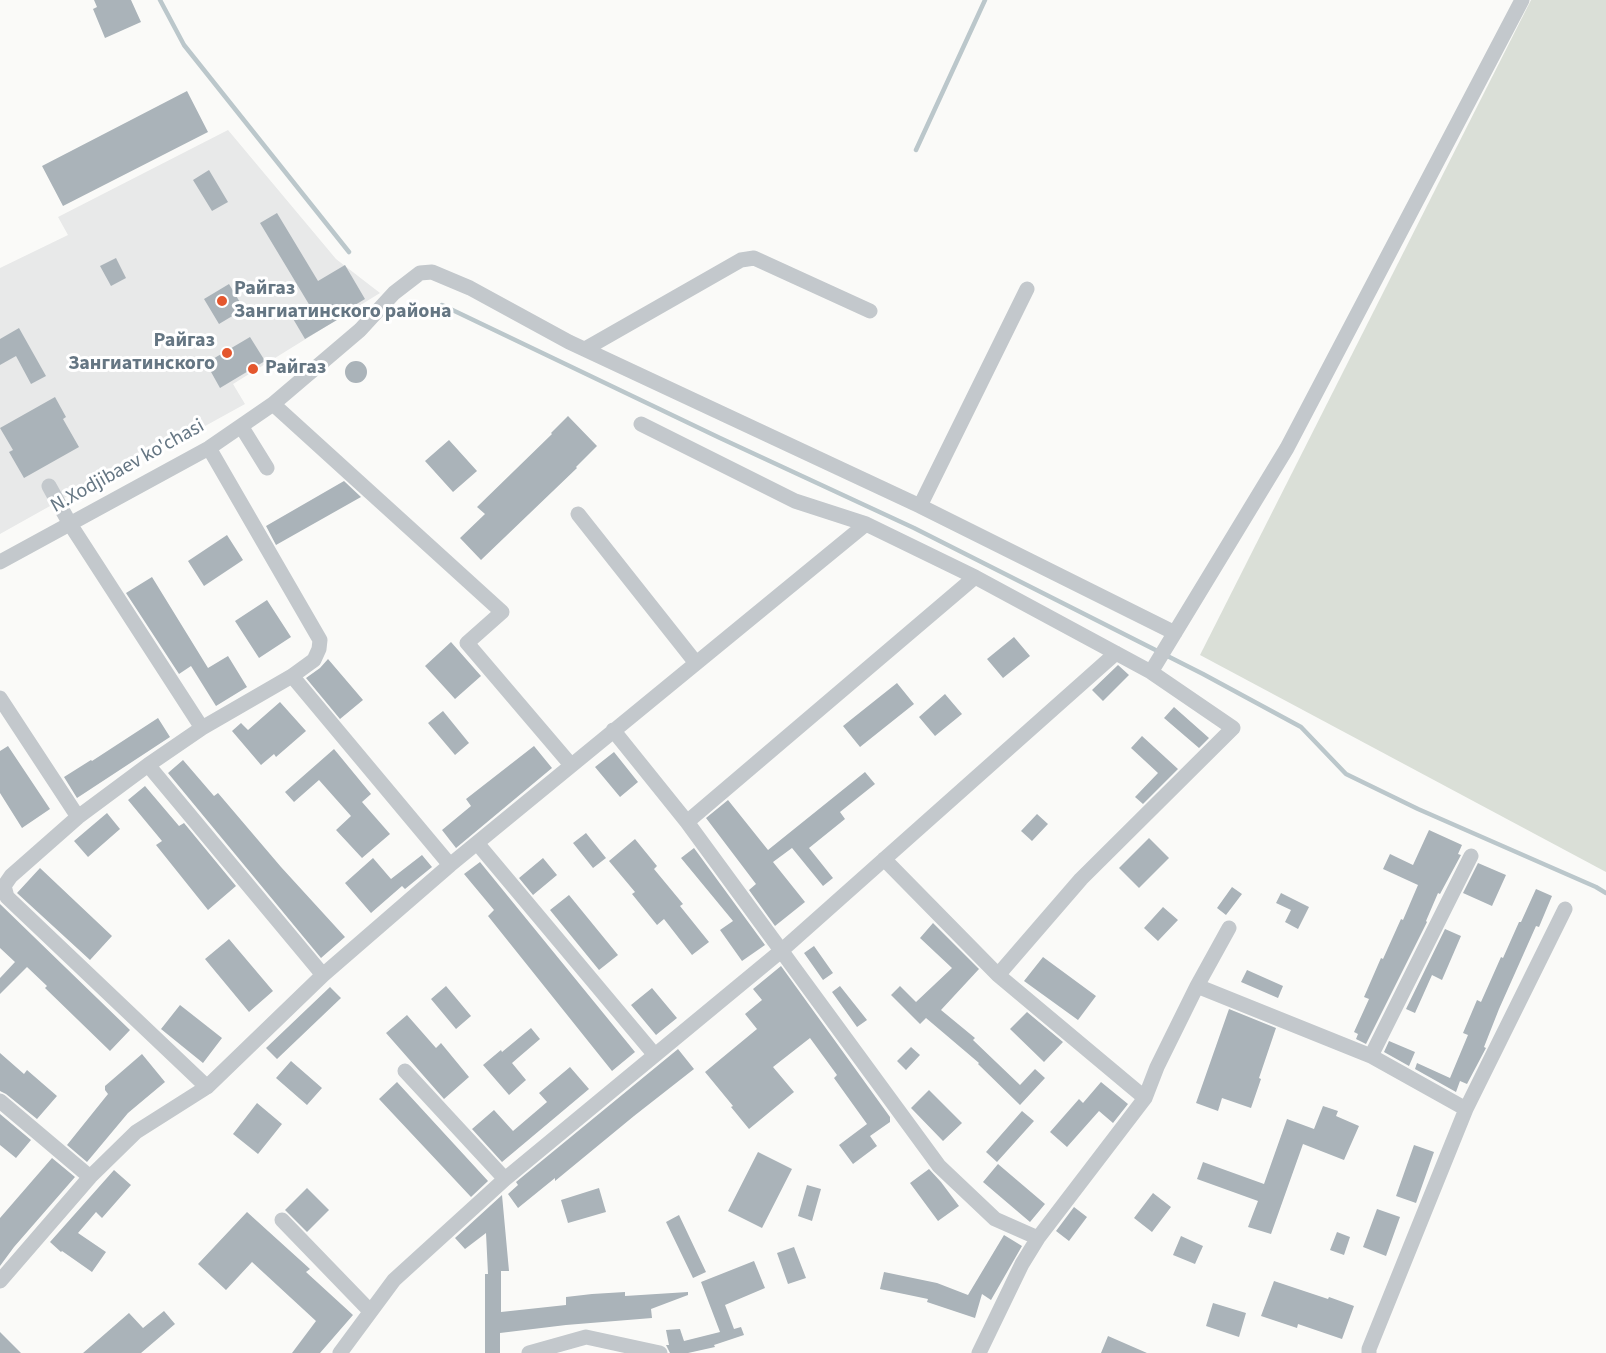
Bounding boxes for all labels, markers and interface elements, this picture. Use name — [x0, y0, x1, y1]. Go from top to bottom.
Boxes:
place label: Райгаз Зангиатинского района — [234, 278, 452, 325]
marker: Райгаз Зангиатинского района — [215, 294, 229, 308]
place label: Райгаз Зангиатинского — [68, 330, 215, 377]
marker: Райгаз Зангиатинского — [220, 346, 234, 360]
place label: Райгаз — [265, 357, 326, 381]
marker: Райгаз — [246, 362, 260, 376]
street label: N.Xodjibaev ko'chasi — [47, 415, 209, 519]

